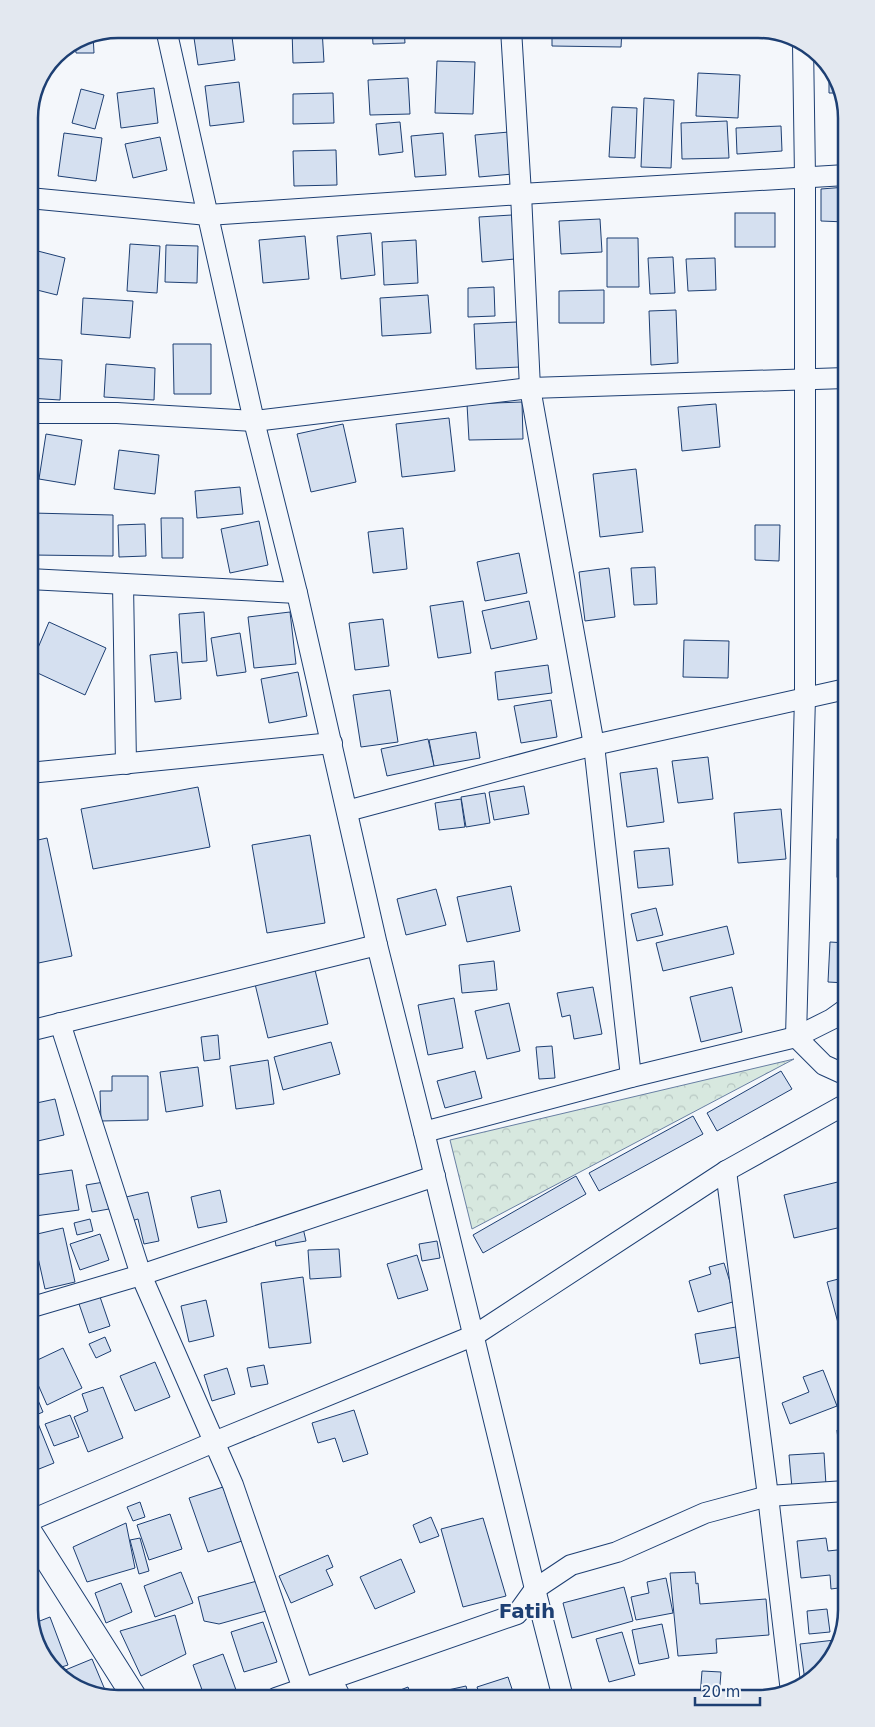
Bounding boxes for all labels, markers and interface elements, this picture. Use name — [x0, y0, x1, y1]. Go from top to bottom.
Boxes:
district label: Fatih — [499, 1599, 555, 1623]
scale bar — [695, 1674, 760, 1706]
text: 20 m — [702, 1683, 740, 1701]

